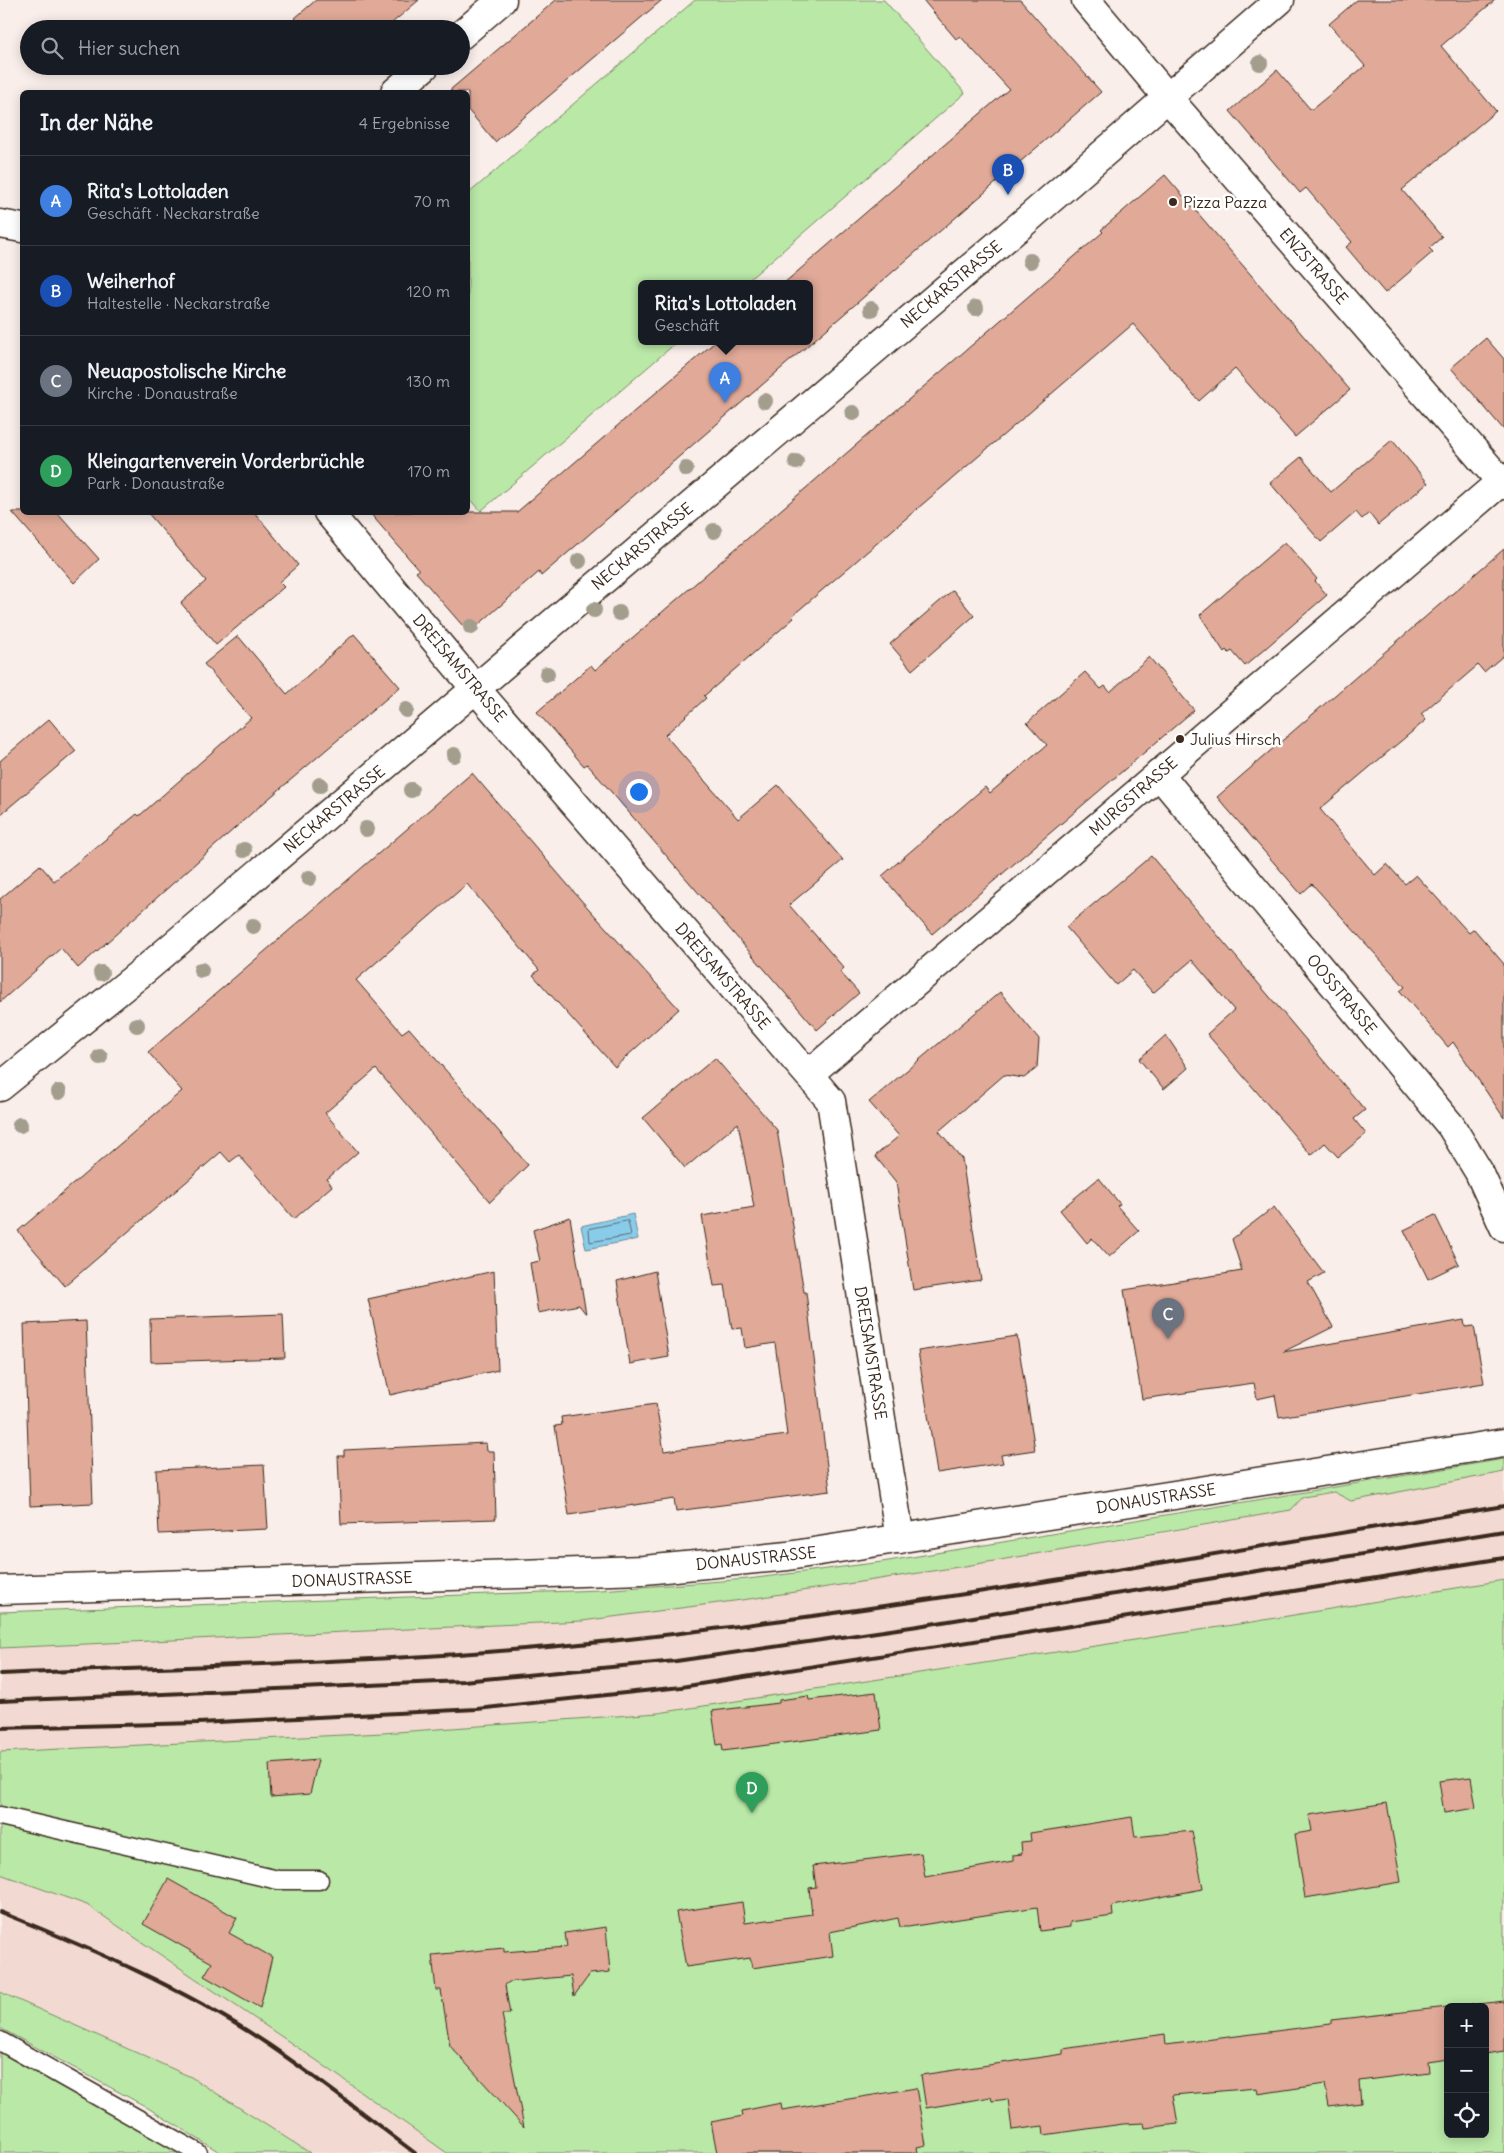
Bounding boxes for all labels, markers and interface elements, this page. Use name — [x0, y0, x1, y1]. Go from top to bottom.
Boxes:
search box — [20, 20, 470, 75]
icon: search — [38, 34, 66, 62]
text: Hier suchen — [78, 36, 180, 60]
text: In der Nähe — [40, 109, 153, 136]
text: 4 Ergebnisse — [359, 113, 450, 133]
pin: B — [992, 154, 1024, 195]
text: Rita's Lottoladen — [87, 179, 229, 203]
text: A — [51, 191, 61, 211]
text: 70 m — [414, 191, 450, 211]
place label: Pizza Pazza — [1183, 192, 1267, 212]
marker: Pizza Pazza — [1167, 196, 1179, 208]
text: Geschäft · Neckarstraße — [87, 203, 260, 223]
street label: ENZSTRASSE — [1275, 224, 1353, 308]
street label: NECKARSTRASSE — [896, 236, 1006, 332]
text: Weiherhof — [87, 269, 175, 293]
popup — [638, 280, 813, 345]
text: B — [51, 281, 61, 301]
text: 120 m — [407, 281, 450, 301]
text: Rita's Lottoladen — [655, 291, 796, 315]
text: Haltestelle · Neckarstraße — [87, 293, 270, 313]
text: Geschäft — [655, 315, 719, 335]
text: Neuapostolische Kirche — [87, 359, 286, 383]
pin: A — [709, 362, 741, 403]
text: C — [51, 371, 61, 391]
text: 130 m — [406, 371, 450, 391]
text: Kirche · Donaustraße — [87, 383, 238, 403]
text: Kleingartenverein Vorderbrüchle — [87, 449, 364, 473]
text: D — [50, 461, 62, 481]
text: 170 m — [407, 461, 450, 481]
text: Park · Donaustraße — [87, 473, 225, 493]
street label: NECKARSTRASSE — [587, 498, 697, 594]
street label: DREISAMSTRASSE — [409, 610, 511, 726]
place label: Julius Hirsch — [1190, 729, 1281, 749]
marker: Julius Hirsch — [1174, 733, 1186, 745]
street label: MURGSTRASSE — [1085, 752, 1181, 840]
street label: NECKARSTRASSE — [279, 761, 389, 857]
your location — [626, 779, 652, 805]
street label: DREISAMSTRASSE — [671, 919, 775, 1033]
street label: OOSSTRASSE — [1303, 950, 1381, 1038]
street label: DREISAMSTRASSE — [851, 1285, 891, 1421]
pin: C — [1152, 1298, 1184, 1339]
street label: DONAUSTRASSE — [1095, 1479, 1217, 1517]
street label: DONAUSTRASSE — [695, 1542, 817, 1574]
street label: DONAUSTRASSE — [291, 1567, 413, 1591]
pin: D — [736, 1772, 768, 1813]
map controls — [1444, 2003, 1489, 2138]
button: + — [1444, 2003, 1489, 2048]
button: − — [1444, 2048, 1489, 2093]
button: locate — [1444, 2093, 1489, 2138]

